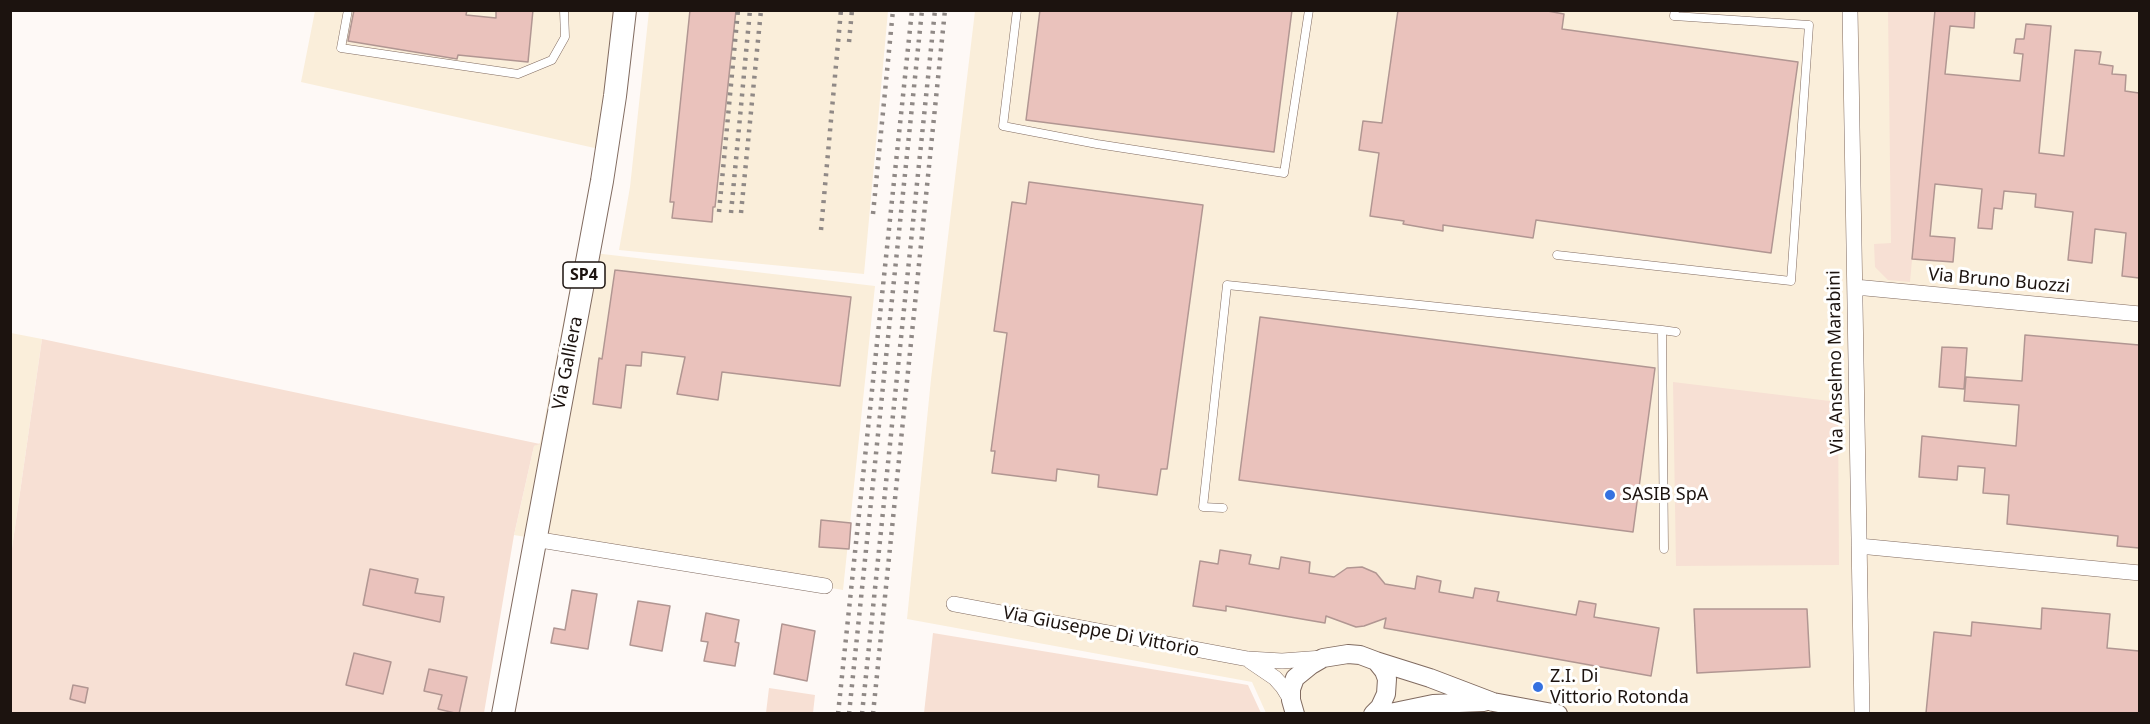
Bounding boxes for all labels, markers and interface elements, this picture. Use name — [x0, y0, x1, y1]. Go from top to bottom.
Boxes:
road number: SP4 — [563, 262, 605, 288]
street label: Via Bruno Buozzi — [1927, 264, 2071, 298]
street label: Via Anselmo Marabini — [1824, 270, 1848, 454]
street label: Via Galliera — [548, 314, 588, 412]
place label: SASIB SpA — [1622, 484, 1708, 506]
marker: SASIB SpA — [1603, 488, 1617, 502]
street label: Via Giuseppe Di Vittorio — [1001, 602, 1201, 662]
place label: Z.I. Di Vittorio Rotonda — [1550, 666, 1689, 708]
marker: Z.I. Di Vittorio Rotonda — [1531, 680, 1545, 694]

